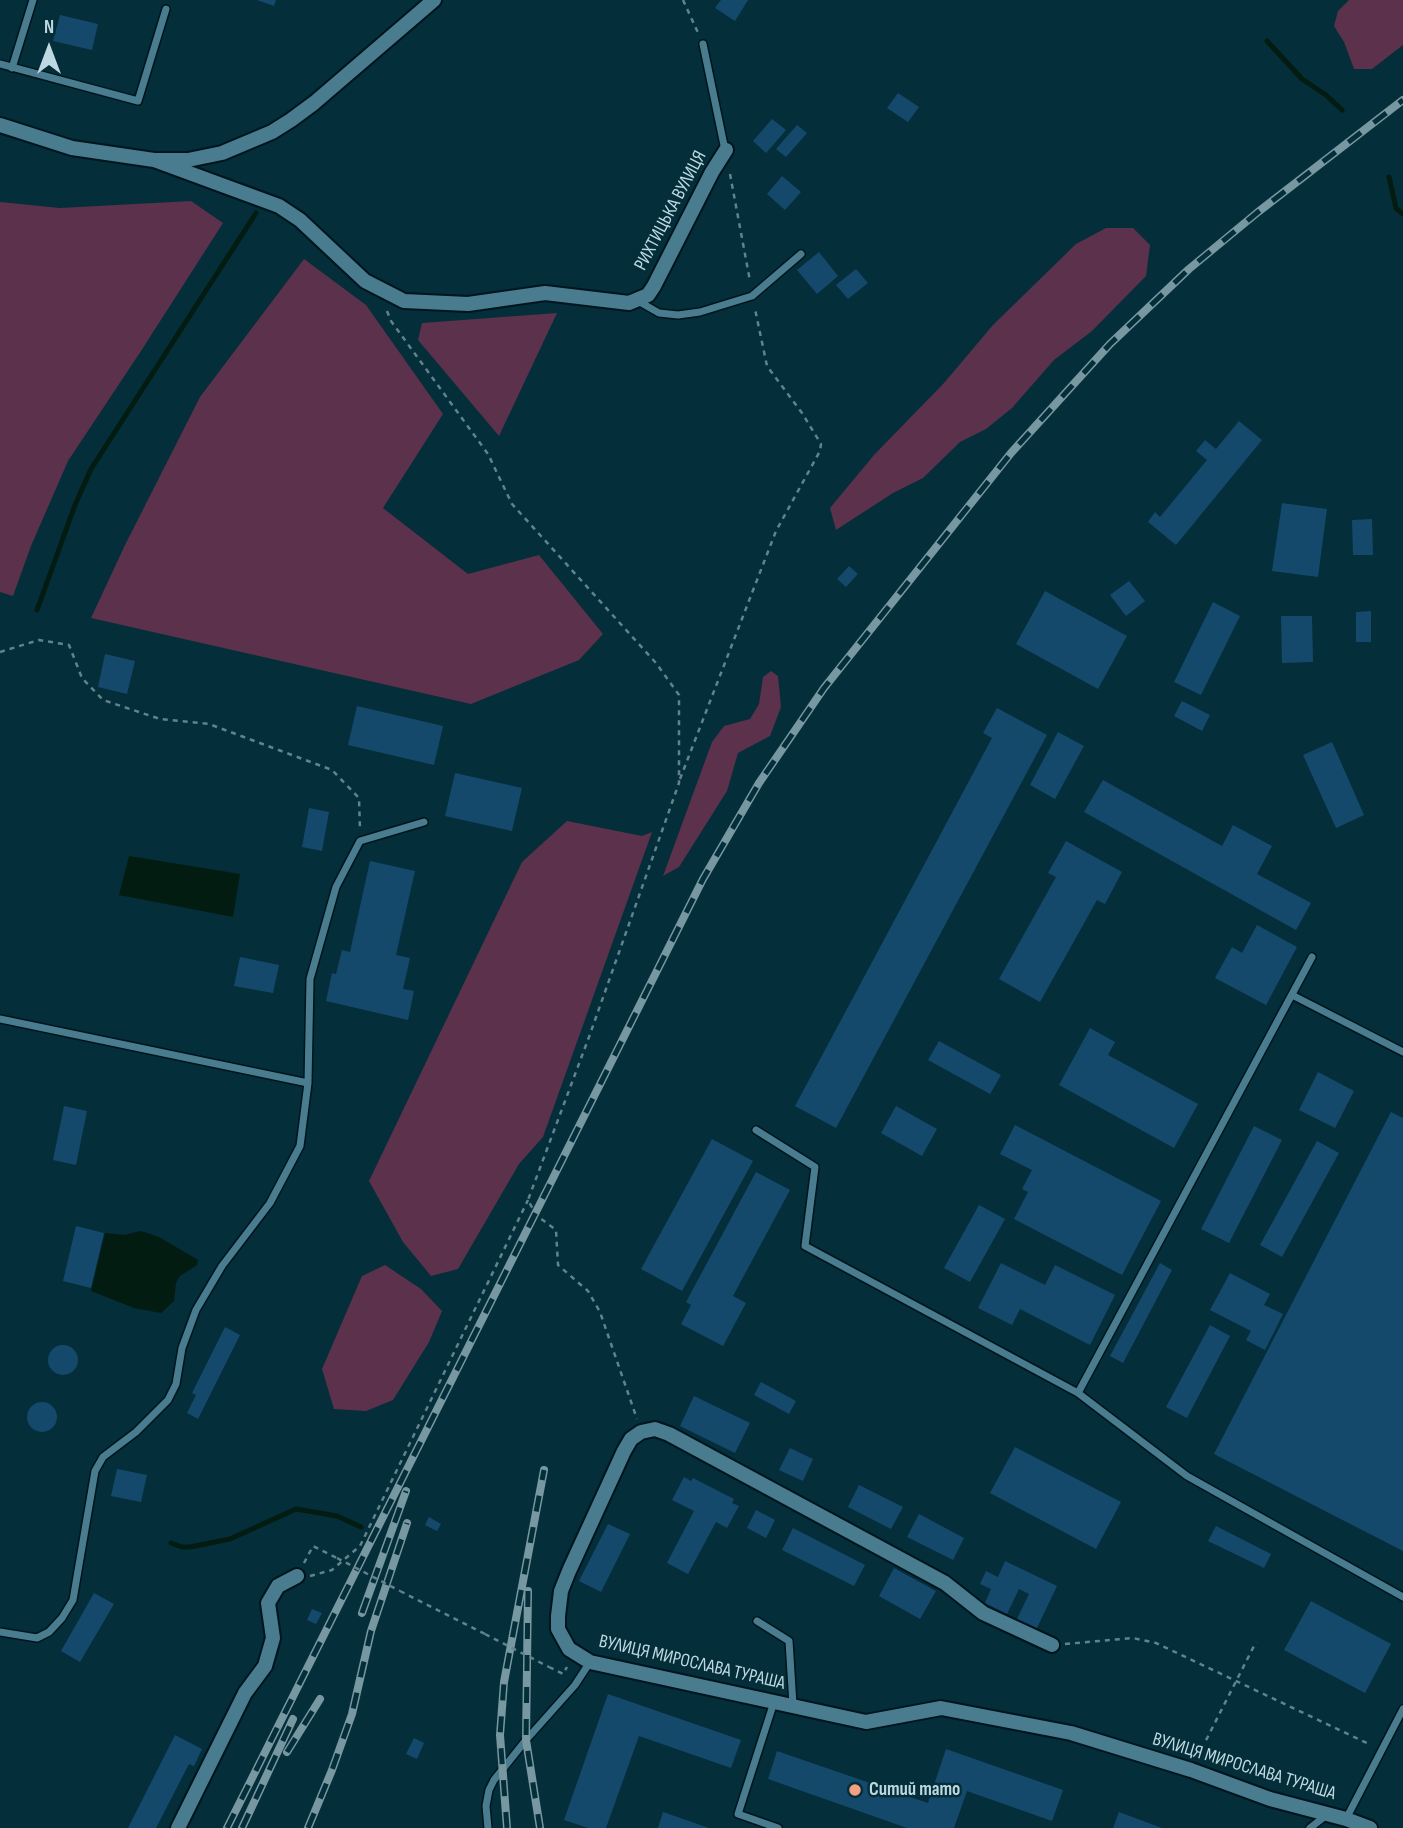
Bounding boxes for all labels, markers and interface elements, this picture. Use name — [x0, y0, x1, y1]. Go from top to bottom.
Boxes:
north arrow — [14, 14, 84, 84]
text: N — [44, 16, 54, 39]
street label: РИХТИЦЬКА ВУЛИЦЯ — [630, 147, 712, 275]
street label: ВУЛИЦЯ МИРОСЛАВА ТУРАША — [597, 1630, 787, 1696]
street label: ВУЛИЦЯ МИРОСЛАВА ТУРАША — [1150, 1728, 1338, 1806]
place label: Ситий тато — [869, 1779, 960, 1801]
marker: Ситий тато — [847, 1782, 863, 1798]

